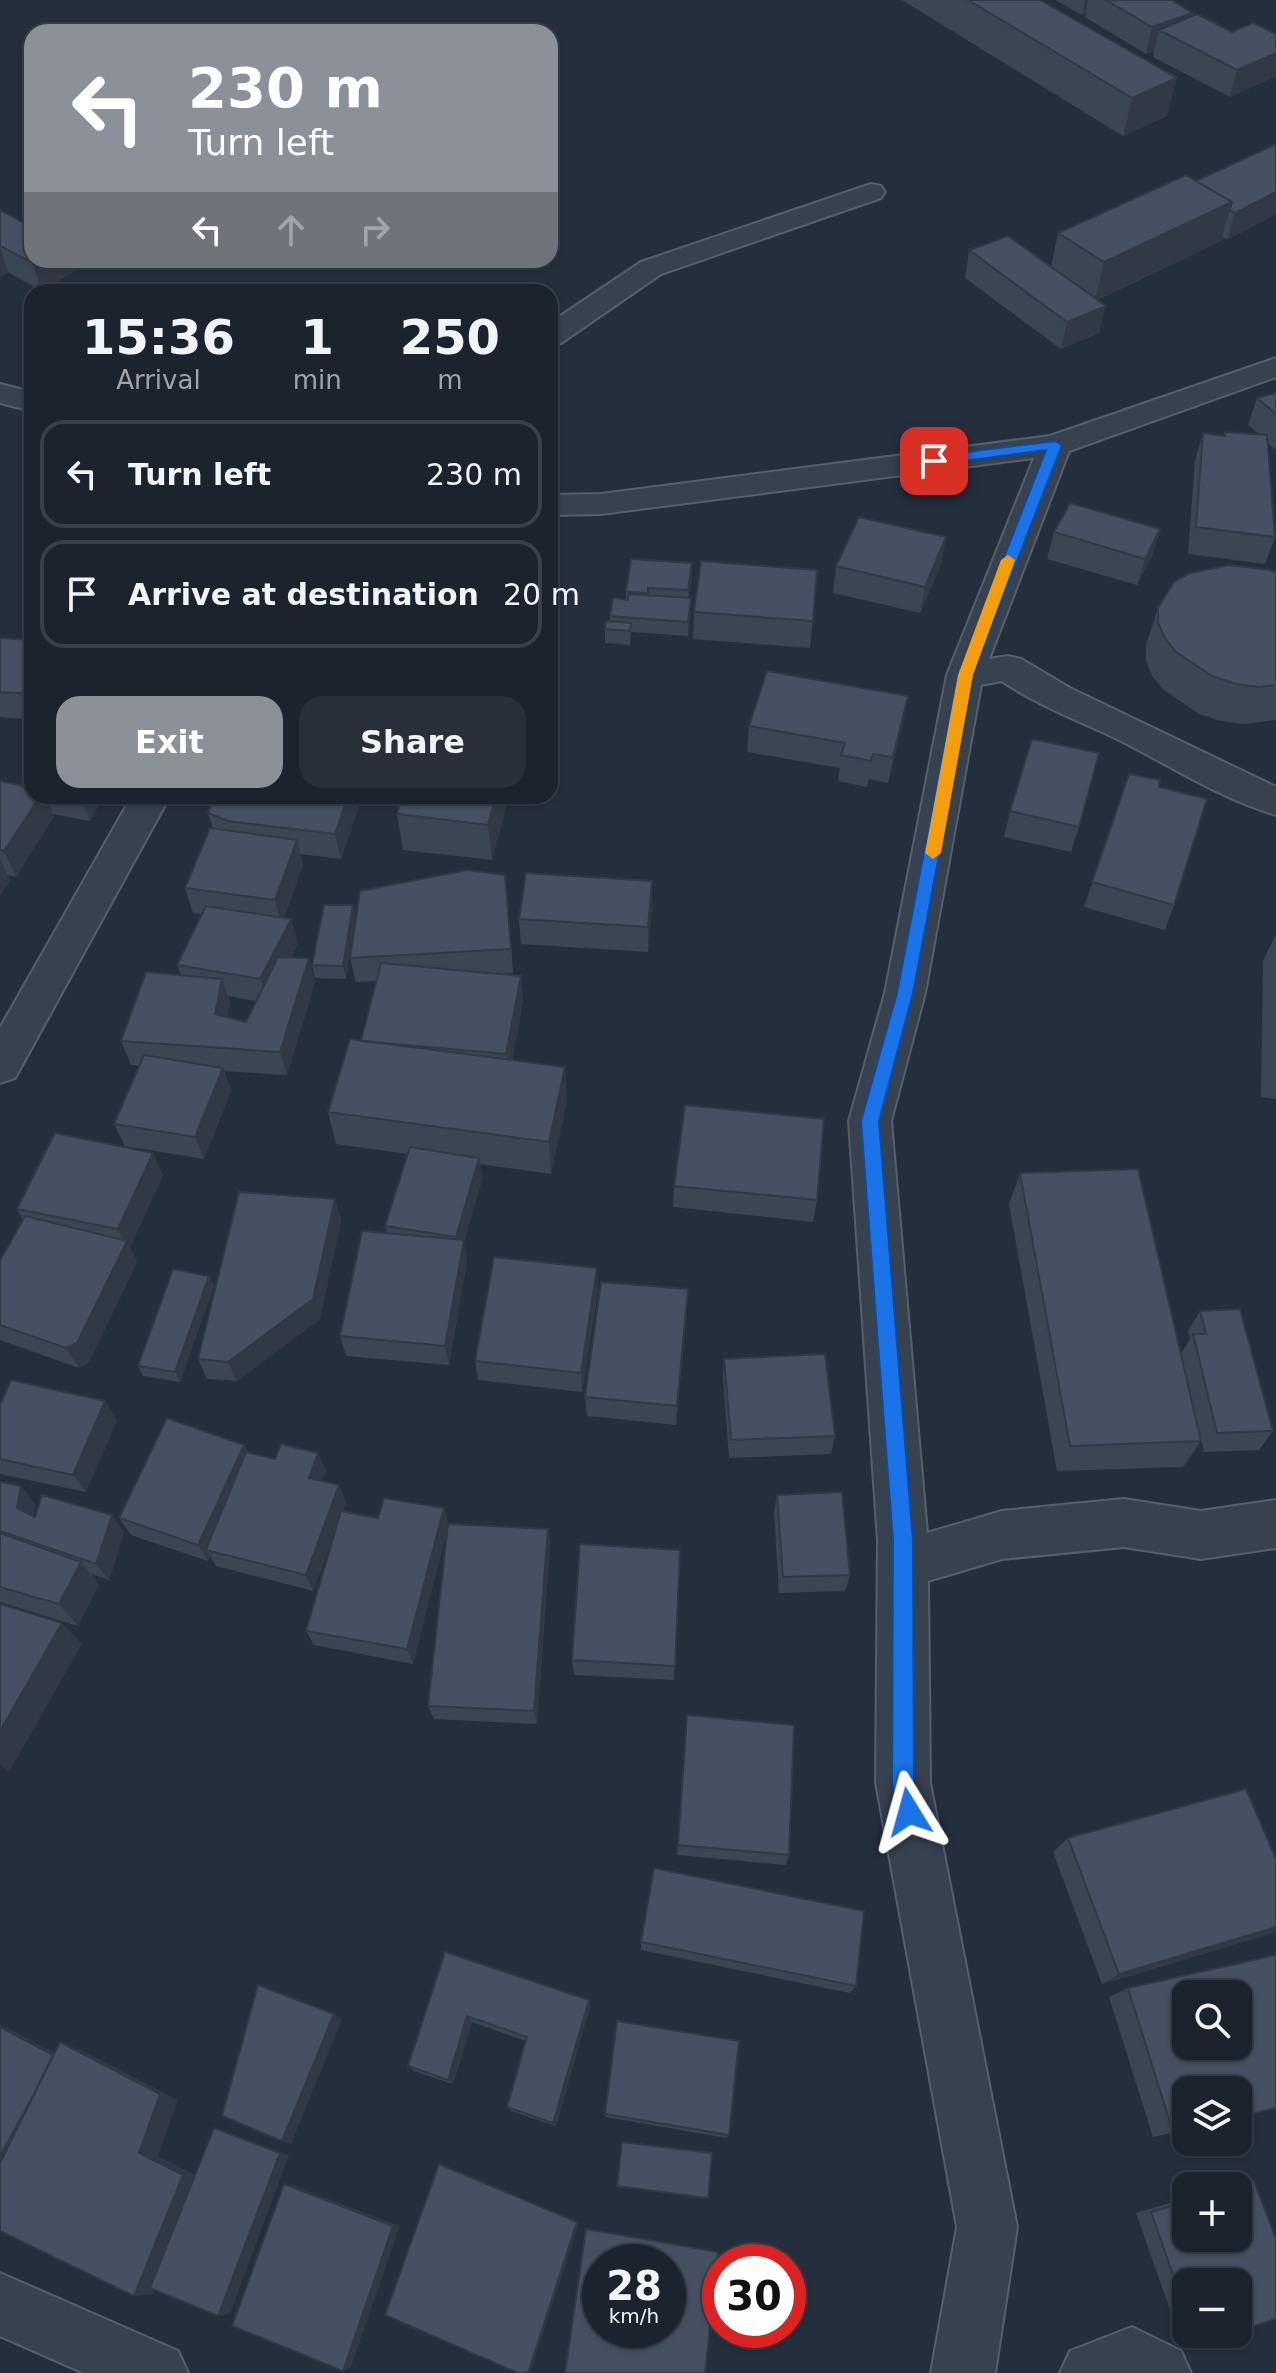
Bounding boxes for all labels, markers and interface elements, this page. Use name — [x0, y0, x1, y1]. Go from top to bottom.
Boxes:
text: 230 m — [188, 55, 383, 120]
icon: left — [56, 56, 160, 160]
text: Turn left — [188, 122, 334, 163]
icon: left — [185, 208, 229, 252]
icon: ahead — [269, 208, 313, 252]
icon: right — [353, 208, 397, 252]
text: 15:36 — [82, 309, 235, 365]
text: 1 — [301, 309, 334, 365]
text: 250 — [400, 309, 500, 365]
text: Arrival — [116, 365, 201, 395]
text: min — [293, 365, 342, 395]
text: m — [437, 365, 463, 395]
pin — [900, 427, 968, 495]
icon: arrive — [912, 439, 956, 483]
icon: left — [60, 452, 104, 496]
text: Turn left — [128, 457, 271, 492]
text: 230 m — [426, 457, 522, 492]
icon: arrive — [60, 572, 104, 616]
text: Arrive at destination — [128, 577, 479, 612]
text: 20 m — [503, 577, 580, 612]
button: Exit — [56, 696, 283, 788]
button: Share — [299, 696, 526, 788]
position arrow — [867, 1770, 951, 1854]
map controls — [1172, 1980, 1252, 2348]
button: search — [1172, 1980, 1252, 2060]
button: layers — [1172, 2076, 1252, 2156]
button: + — [1172, 2172, 1252, 2252]
speed limit sign: 30 — [702, 2244, 806, 2348]
text: 28 — [606, 2263, 662, 2309]
button: − — [1172, 2268, 1252, 2348]
text: km/h — [609, 2304, 659, 2328]

